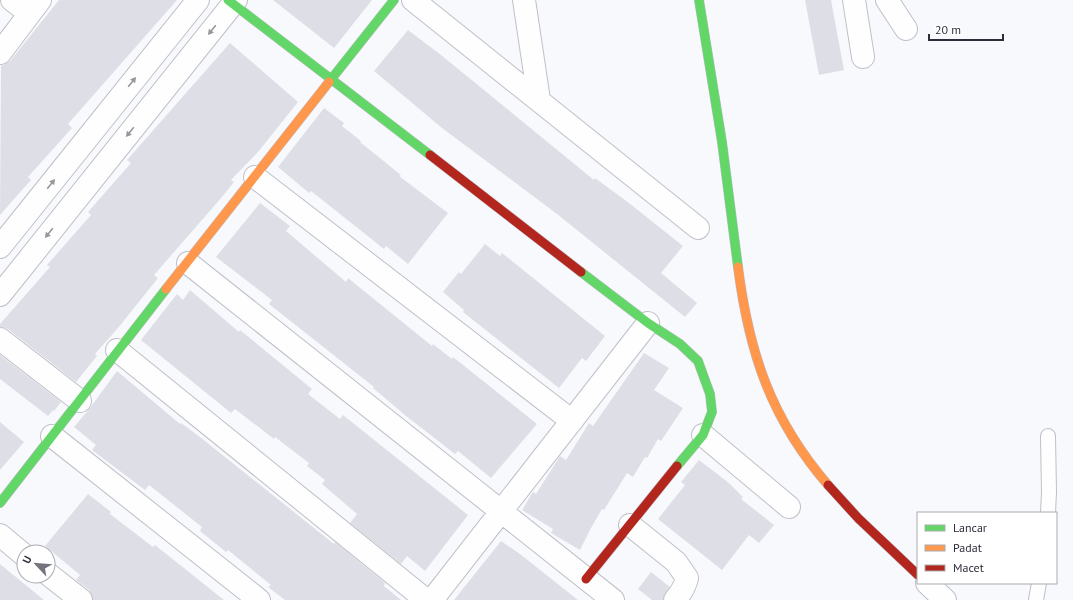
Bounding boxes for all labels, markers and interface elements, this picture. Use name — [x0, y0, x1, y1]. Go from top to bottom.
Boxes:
scale bar — [929, 16, 1003, 42]
text: 20 m — [935, 22, 961, 37]
one-way arrow — [207, 25, 216, 36]
one-way arrow — [127, 77, 136, 88]
one-way arrow — [126, 126, 135, 137]
one-way arrow — [46, 178, 55, 189]
one-way arrow — [45, 228, 54, 239]
legend — [917, 512, 1057, 584]
text: Lancar — [953, 520, 987, 535]
text: Padat — [953, 540, 982, 555]
north arrow — [16, 544, 56, 584]
text: U — [19, 553, 35, 566]
text: Macet — [953, 560, 984, 575]

